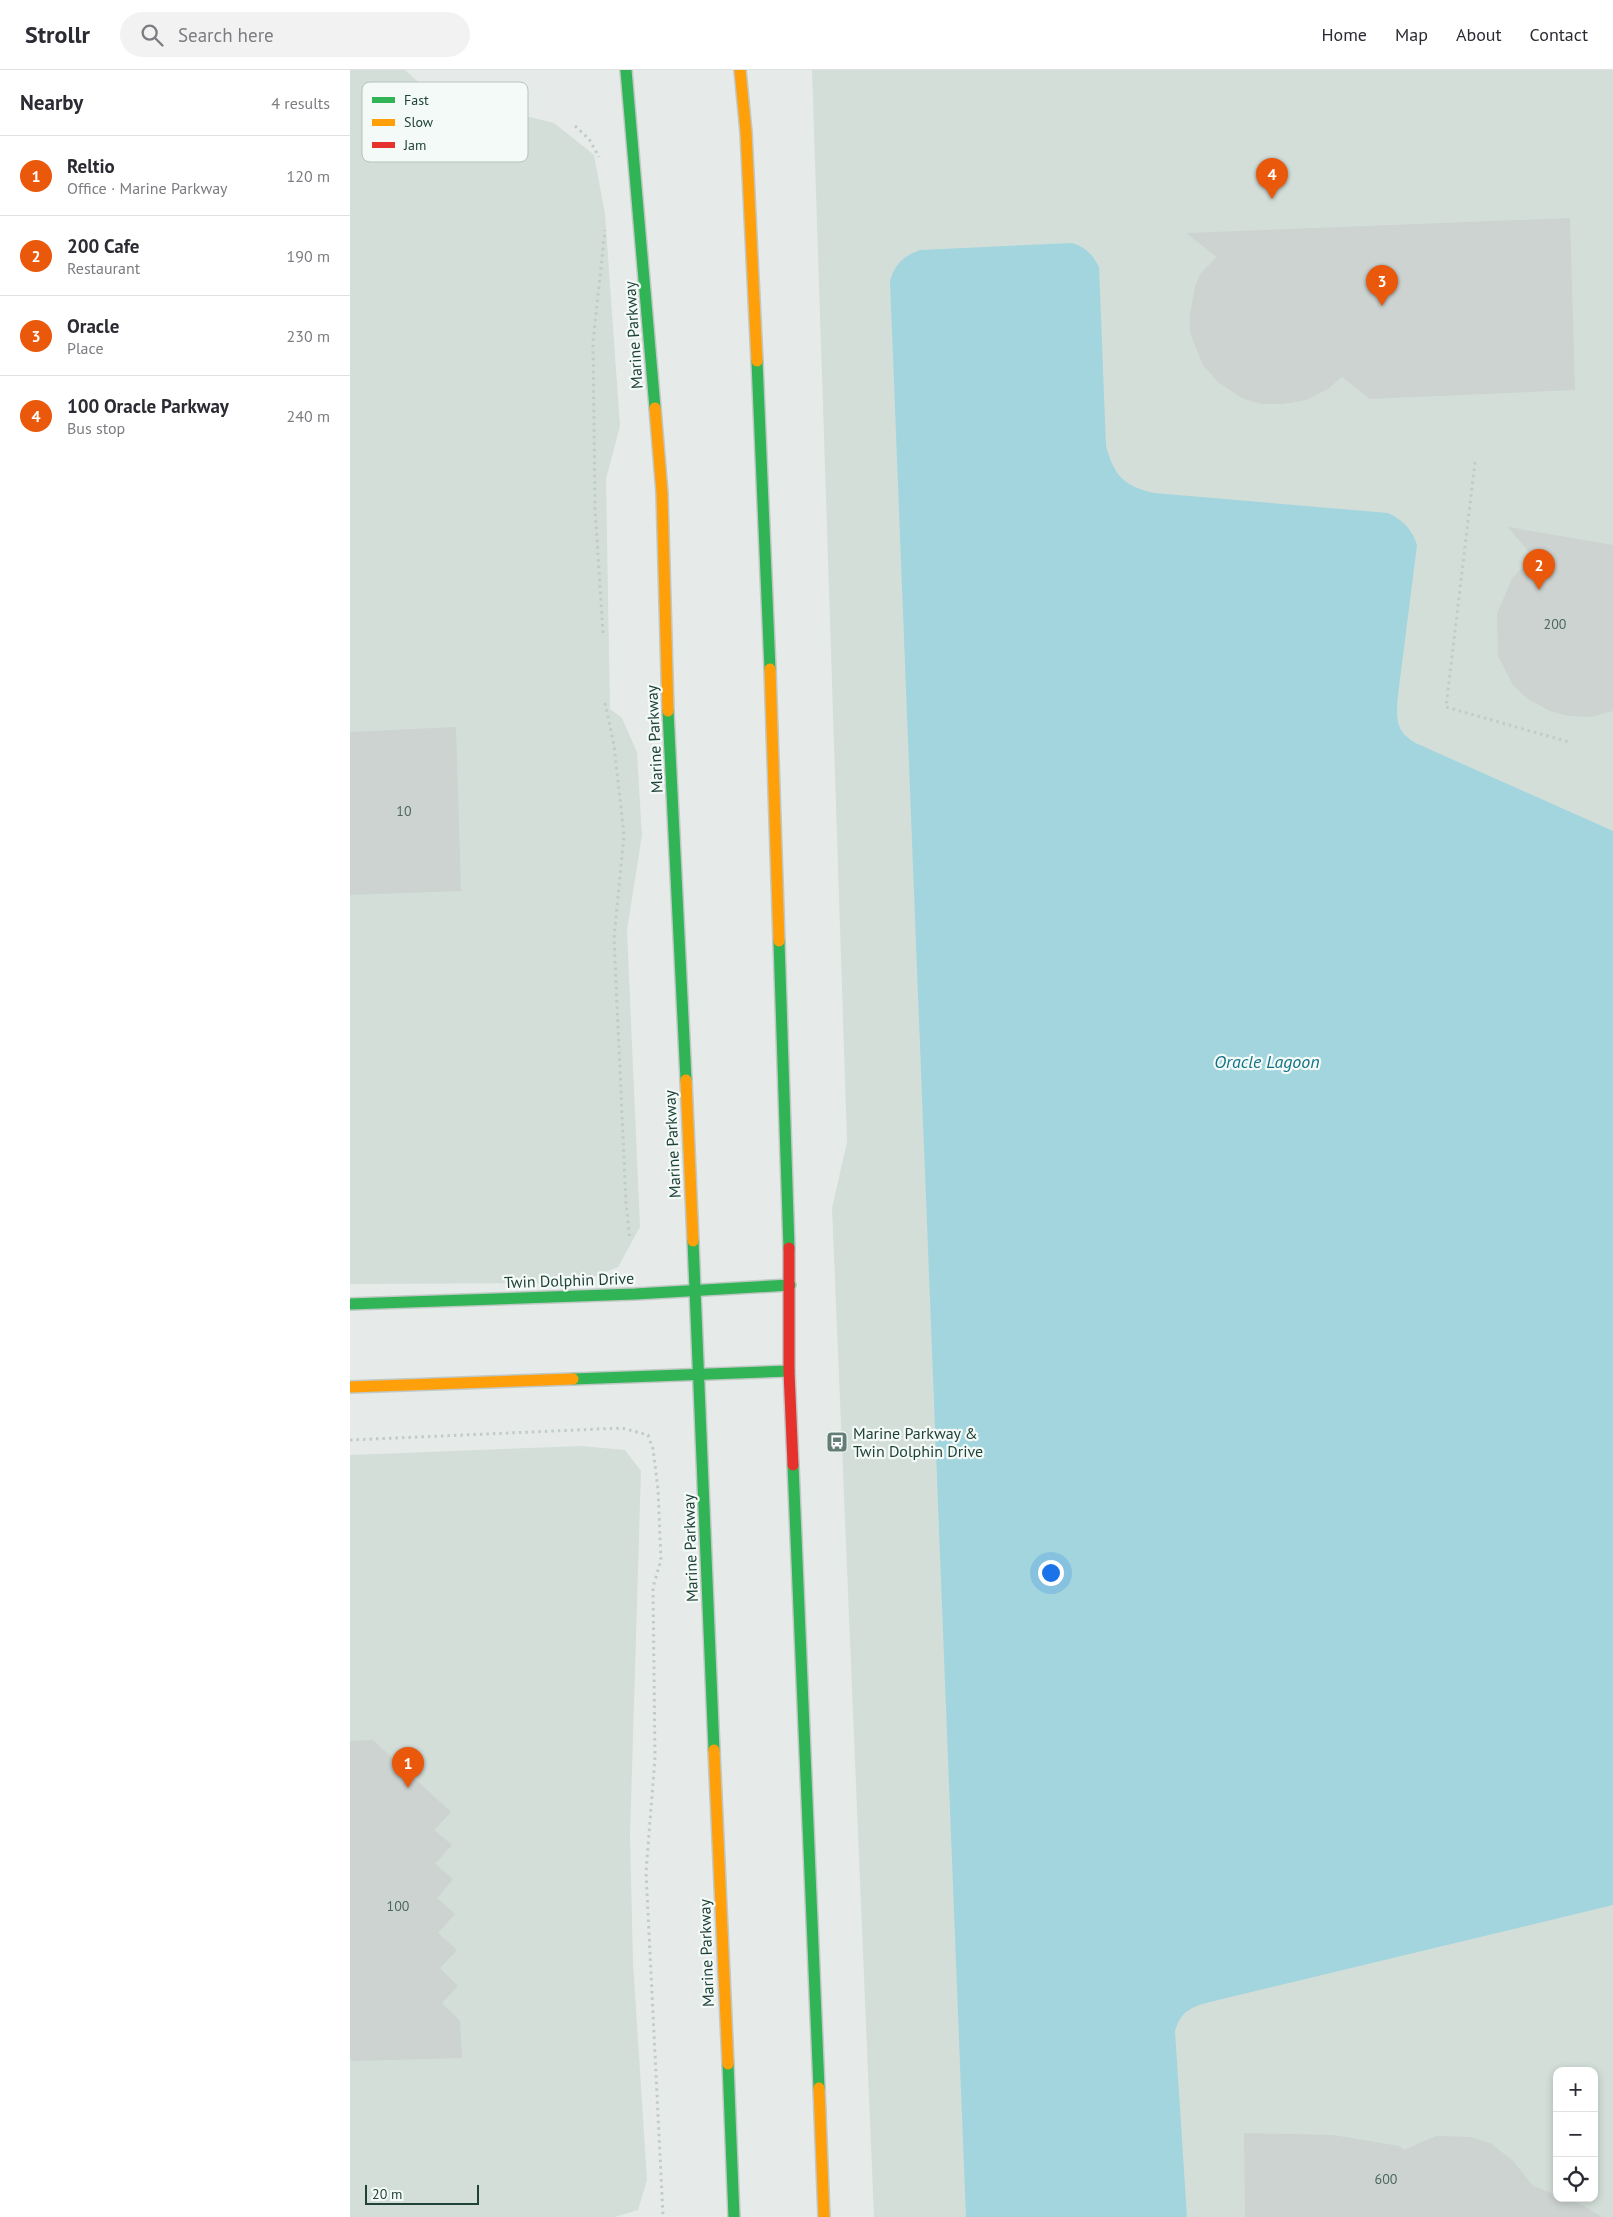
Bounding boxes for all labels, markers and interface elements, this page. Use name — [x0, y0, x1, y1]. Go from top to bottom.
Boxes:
search box — [120, 12, 470, 57]
text: Strollr — [25, 19, 90, 50]
icon: search — [138, 21, 166, 49]
text: Search here — [178, 23, 274, 47]
text: Home — [1321, 23, 1367, 46]
text: Map — [1395, 23, 1428, 46]
text: About — [1456, 23, 1502, 46]
text: Contact — [1530, 23, 1588, 46]
legend — [362, 82, 528, 162]
text: Nearby — [20, 89, 83, 116]
text: Fast — [404, 91, 429, 109]
text: 4 results — [271, 93, 330, 113]
text: Slow — [404, 113, 434, 131]
text: Jam — [403, 136, 426, 154]
text: Reltio — [67, 154, 115, 178]
pin: 4 — [1256, 158, 1288, 199]
text: 1 — [31, 166, 41, 186]
text: 120 m — [287, 166, 330, 186]
text: Office · Marine Parkway — [67, 178, 228, 198]
text: 200 Cafe — [67, 234, 139, 258]
text: 2 — [31, 246, 41, 266]
text: 190 m — [287, 246, 330, 266]
text: Restaurant — [67, 258, 140, 278]
pin: 3 — [1366, 265, 1398, 306]
street label: Marine Parkway — [619, 280, 647, 390]
text: Oracle — [67, 314, 119, 338]
text: 3 — [31, 326, 41, 346]
text: 230 m — [287, 326, 330, 346]
text: Place — [67, 338, 104, 358]
text: 100 Oracle Parkway — [67, 394, 229, 418]
text: 4 — [31, 406, 41, 426]
text: 240 m — [287, 406, 330, 426]
text: Bus stop — [67, 418, 125, 438]
pin: 2 — [1523, 549, 1555, 590]
house number: 200 — [1544, 615, 1567, 633]
street label: Marine Parkway — [641, 684, 667, 793]
house number: 10 — [396, 802, 412, 820]
water label: Oracle Lagoon — [1214, 1050, 1320, 1073]
street label: Marine Parkway — [659, 1089, 685, 1198]
street label: Twin Dolphin Drive — [504, 1268, 634, 1292]
place label: Marine Parkway & Twin Dolphin Drive — [853, 1423, 983, 1461]
bus stop icon: Marine Parkway & Twin Dolphin Drive — [825, 1430, 849, 1454]
street label: Marine Parkway — [678, 1493, 702, 1602]
your location — [1038, 1560, 1064, 1586]
pin: 1 — [392, 1747, 424, 1788]
house number: 100 — [387, 1897, 410, 1915]
street label: Marine Parkway — [694, 1898, 718, 2007]
map controls — [1553, 2067, 1598, 2202]
button: + — [1553, 2067, 1598, 2112]
button: − — [1553, 2112, 1598, 2157]
button: locate — [1553, 2157, 1598, 2202]
house number: 600 — [1375, 2170, 1398, 2188]
scale bar — [365, 2182, 479, 2205]
text: 20 m — [372, 2185, 402, 2203]

